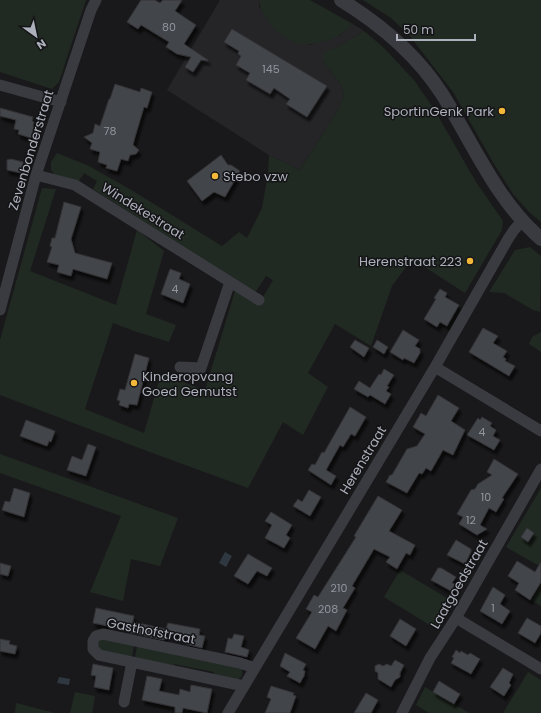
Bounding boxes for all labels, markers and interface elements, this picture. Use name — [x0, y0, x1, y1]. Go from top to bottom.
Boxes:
north arrow — [16, 16, 56, 56]
scale bar — [397, 16, 475, 42]
house number: 80 — [162, 19, 176, 35]
text: 50 m — [403, 21, 434, 38]
text: N — [34, 35, 49, 53]
house number: 145 — [262, 61, 280, 77]
street label: Zevenbonderstraat — [4, 87, 58, 212]
place label: SportinGenk Park — [384, 102, 494, 121]
marker: SportinGenk Park — [497, 106, 507, 116]
house number: 78 — [104, 123, 117, 139]
place label: Stebo vzw — [223, 167, 288, 186]
marker: Stebo vzw — [210, 171, 220, 181]
street label: Windekestraat — [98, 178, 188, 244]
place label: Herenstraat 223 — [359, 252, 462, 271]
marker: Herenstraat 223 — [465, 256, 475, 266]
house number: 4 — [172, 281, 179, 297]
place label: Kinderopvang Goed Gemutst — [142, 367, 237, 401]
marker: Kinderopvang Goed Gemutst — [129, 378, 139, 388]
street label: Herenstraat — [335, 422, 391, 498]
house number: 4 — [479, 424, 486, 440]
house number: 10 — [481, 489, 491, 505]
house number: 12 — [466, 512, 476, 528]
street label: Laatgoedstraat — [426, 535, 492, 632]
house number: 210 — [331, 580, 347, 596]
house number: 1 — [491, 600, 495, 616]
house number: 208 — [318, 601, 338, 617]
street label: Gasthofstraat — [105, 613, 197, 649]

